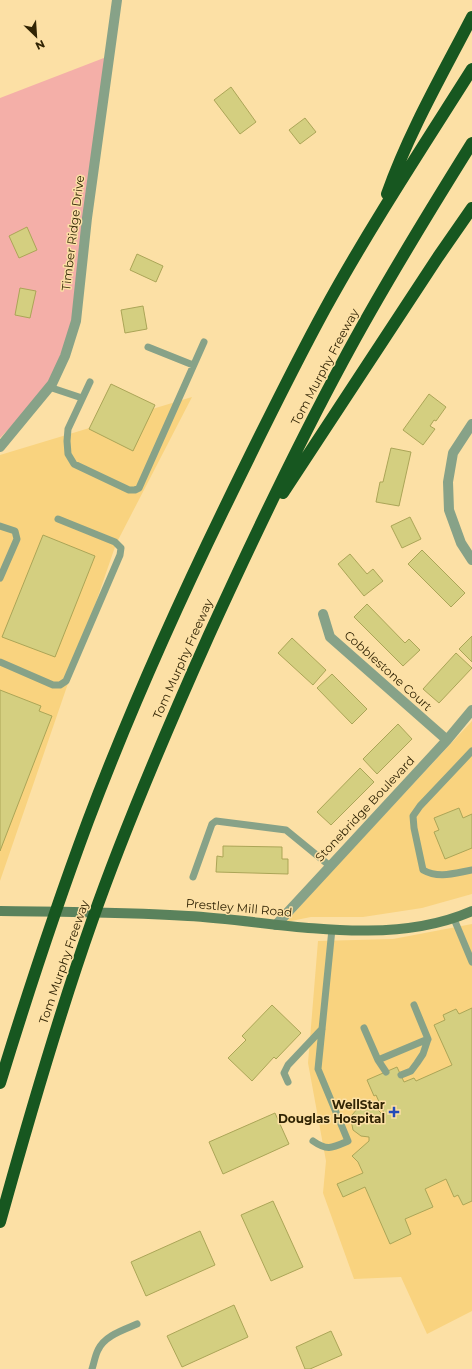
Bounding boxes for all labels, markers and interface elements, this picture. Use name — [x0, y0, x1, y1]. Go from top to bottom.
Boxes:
north arrow — [16, 16, 56, 56]
text: N — [33, 37, 47, 53]
street label: Timber Ridge Drive — [58, 174, 87, 292]
street label: Tom Murphy Freeway — [287, 306, 362, 428]
street label: Tom Murphy Freeway — [149, 596, 216, 721]
street label: Cobblestone Court — [341, 627, 435, 714]
street label: Stonebridge Boulevard — [312, 753, 417, 865]
street label: Prestley Mill Road — [185, 895, 293, 920]
street label: Tom Murphy Freeway — [35, 898, 92, 1026]
place label: WellStar Douglas Hospital — [278, 1097, 385, 1126]
marker: WellStar Douglas Hospital — [388, 1106, 400, 1118]

